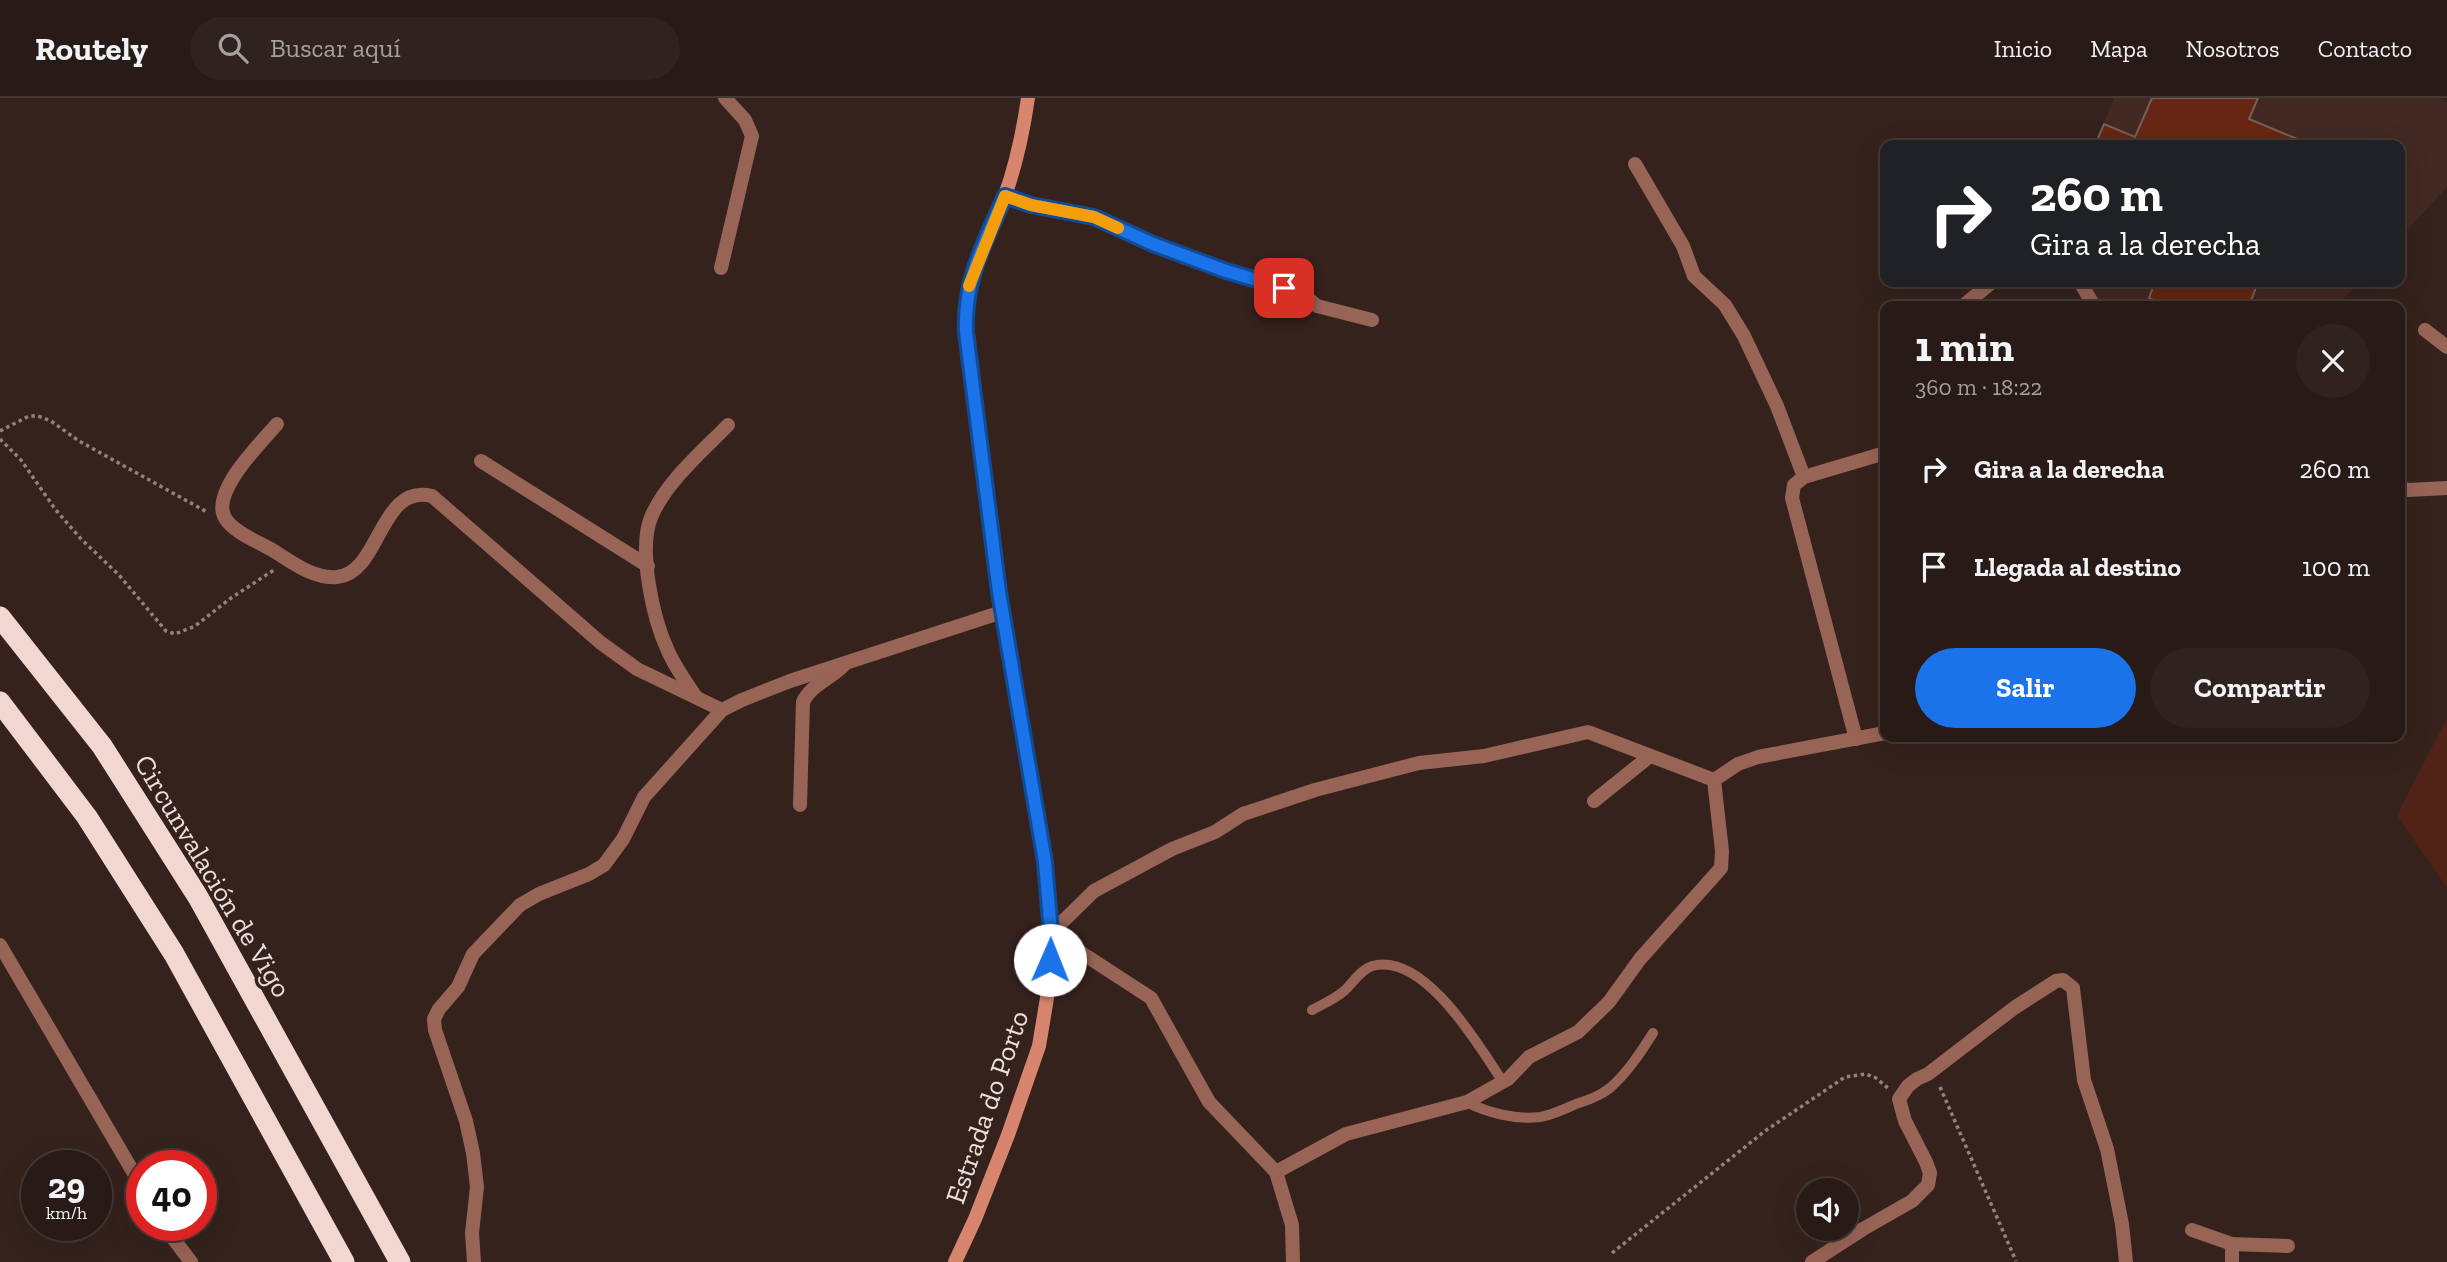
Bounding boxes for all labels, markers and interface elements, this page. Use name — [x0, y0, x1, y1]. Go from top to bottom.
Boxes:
search box — [190, 17, 680, 80]
text: Routely — [35, 29, 148, 68]
icon: search — [214, 29, 252, 67]
text: Buscar aquí — [270, 32, 401, 64]
text: Inicio — [1994, 34, 2052, 63]
text: Mapa — [2090, 34, 2147, 63]
text: Nosotros — [2185, 34, 2280, 63]
text: Contacto — [2318, 34, 2412, 63]
text: 260 m — [2030, 165, 2163, 224]
icon: right — [1915, 168, 2006, 259]
text: Gira a la derecha — [2030, 225, 2260, 263]
pin — [1254, 258, 1314, 318]
icon: arrive — [1265, 269, 1303, 307]
text: 1 min — [1915, 321, 2014, 372]
button: close — [2296, 324, 2370, 398]
text: 360 m · 18:22 — [1915, 373, 2042, 401]
icon: right — [1915, 450, 1953, 488]
text: Gira a la derecha — [1974, 453, 2164, 485]
text: 260 m — [2299, 453, 2370, 485]
icon: arrive — [1915, 548, 1953, 586]
text: Llegada al destino — [1974, 551, 2181, 583]
text: 100 m — [2302, 551, 2370, 583]
button: Salir — [1915, 648, 2136, 728]
button: Compartir — [2150, 648, 2370, 728]
street label: Circunvalación de Vigo — [127, 749, 299, 1003]
position arrow — [1013, 923, 1087, 997]
street label: Estrada do Porto — [939, 1006, 1035, 1208]
speed limit sign: 40 — [126, 1150, 217, 1241]
text: 29 — [48, 1165, 85, 1207]
map controls — [1796, 1178, 1859, 1241]
button: sound — [1796, 1178, 1859, 1241]
text: km/h — [46, 1202, 87, 1224]

